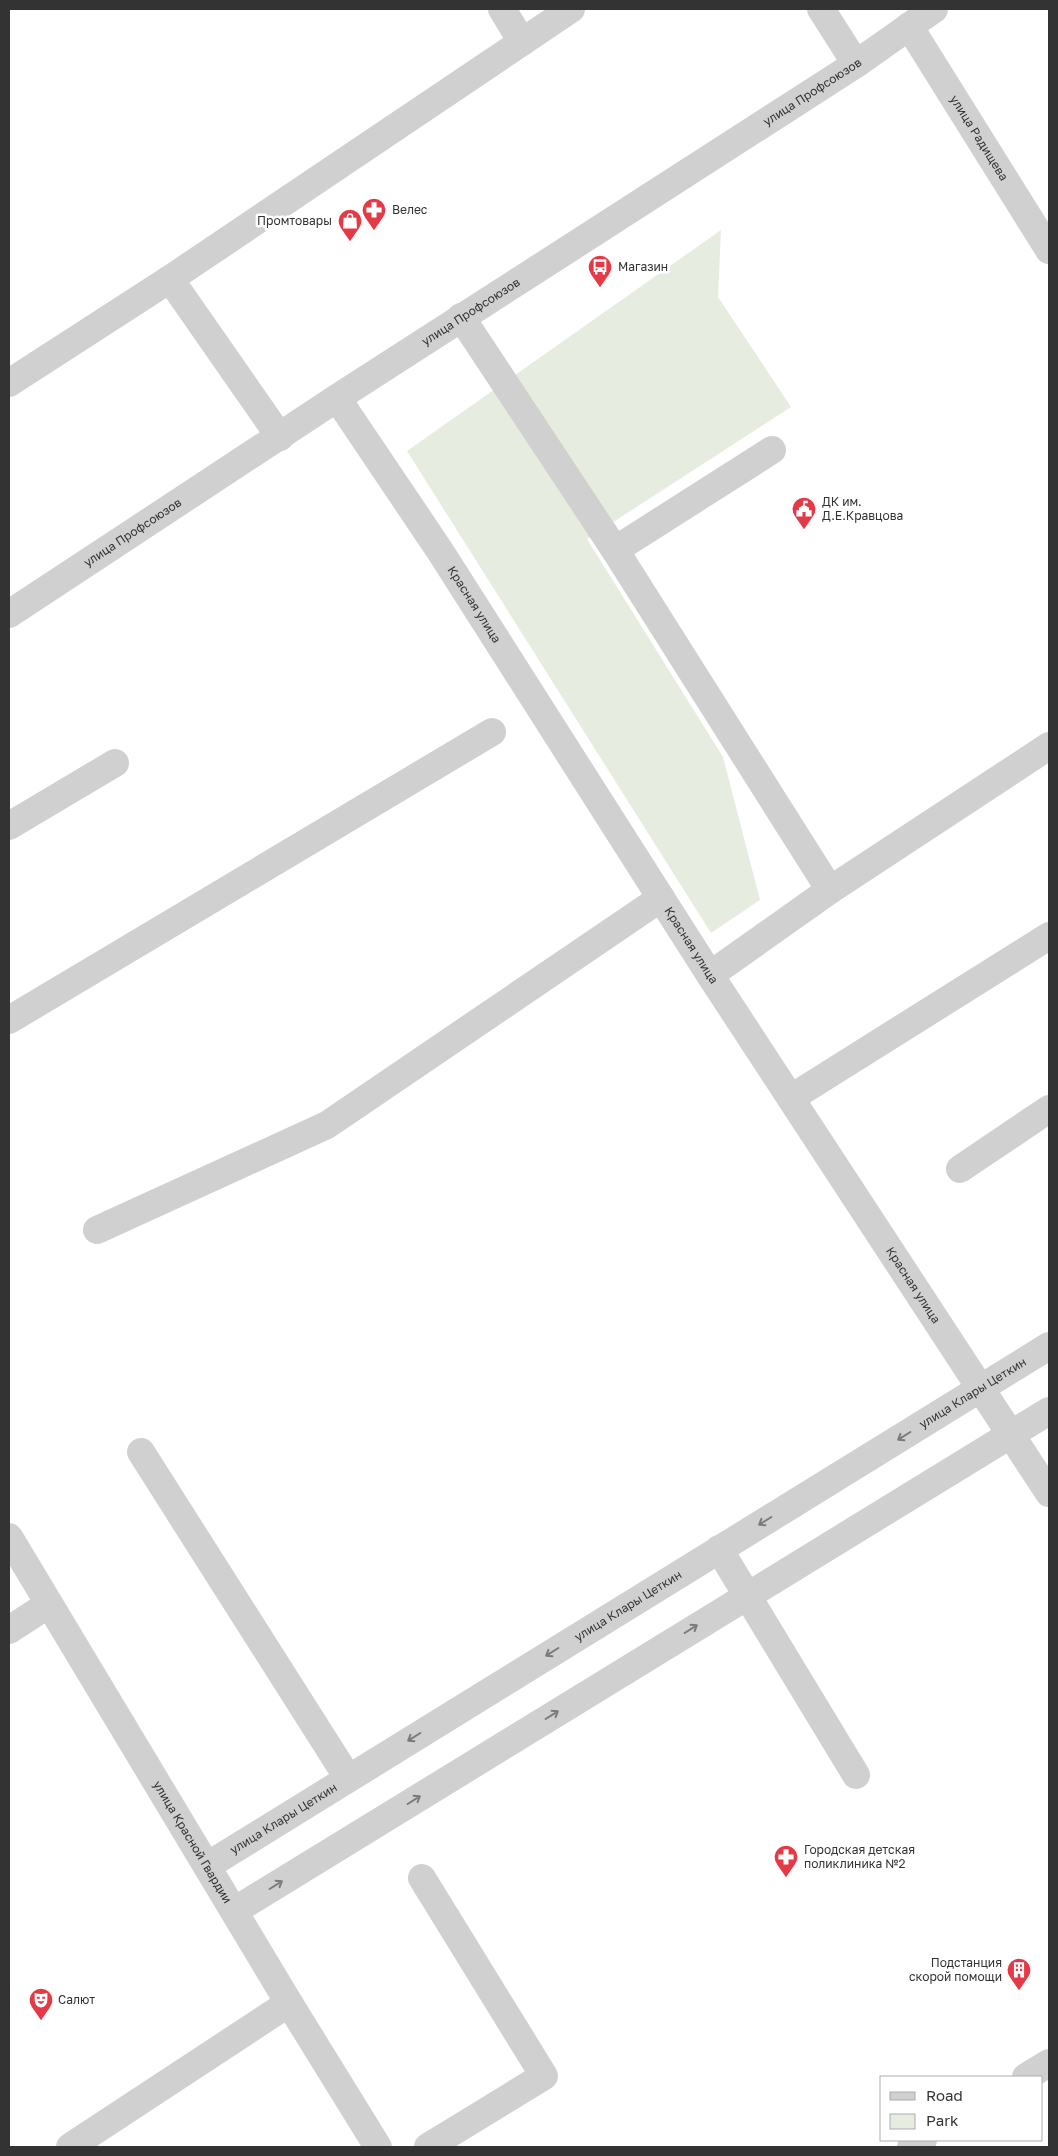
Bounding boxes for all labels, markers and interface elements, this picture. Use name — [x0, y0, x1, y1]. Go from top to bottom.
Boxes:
street label: улица Профсоюзов — [760, 54, 864, 129]
street label: улица Радищева — [947, 92, 1012, 183]
pharmacy icon: Велес — [361, 197, 387, 231]
place label: Велес — [392, 202, 428, 217]
shop icon: Промтовары — [337, 208, 363, 242]
place label: Промтовары — [257, 213, 332, 228]
bus stop icon: Магазин — [587, 254, 613, 288]
place label: Магазин — [618, 259, 668, 274]
street label: улица Профсоюзов — [419, 274, 523, 349]
street label: улица Профсоюзов — [81, 494, 184, 570]
place label: ДК им. Д.Е.Кравцова — [822, 494, 903, 523]
public building icon: ДК им. Д.Е.Кравцова — [791, 496, 817, 530]
street label: Красная улица — [445, 563, 505, 646]
street label: Красная улица — [662, 904, 722, 986]
street label: Красная улица — [883, 1244, 944, 1326]
street label: улица Клары Цеткин — [916, 1354, 1029, 1431]
one-way arrow — [897, 1432, 911, 1442]
one-way arrow — [759, 1517, 773, 1527]
street label: улица Клары Цеткин — [572, 1567, 684, 1644]
one-way arrow — [683, 1624, 697, 1634]
one-way arrow — [546, 1648, 560, 1658]
one-way arrow — [545, 1709, 559, 1719]
one-way arrow — [407, 1733, 421, 1743]
street label: улица Красной Гвардии — [150, 1778, 235, 1906]
street label: улица Клары Цеткин — [227, 1780, 340, 1857]
one-way arrow — [407, 1794, 421, 1805]
place label: Городская детская поликлиника №2 — [804, 1842, 915, 1871]
pharmacy icon: Городская детская поликлиника №2 — [773, 1844, 799, 1878]
one-way arrow — [268, 1880, 282, 1890]
place label: Подстанция скорой помощи — [909, 1955, 1002, 1984]
building icon: Подстанция скорой помощи — [1006, 1957, 1032, 1991]
theatre icon: Салют — [28, 1987, 54, 2021]
place label: Салют — [58, 1992, 95, 2007]
legend — [880, 2076, 1043, 2141]
text: Road — [926, 2086, 963, 2104]
text: Park — [926, 2111, 959, 2129]

